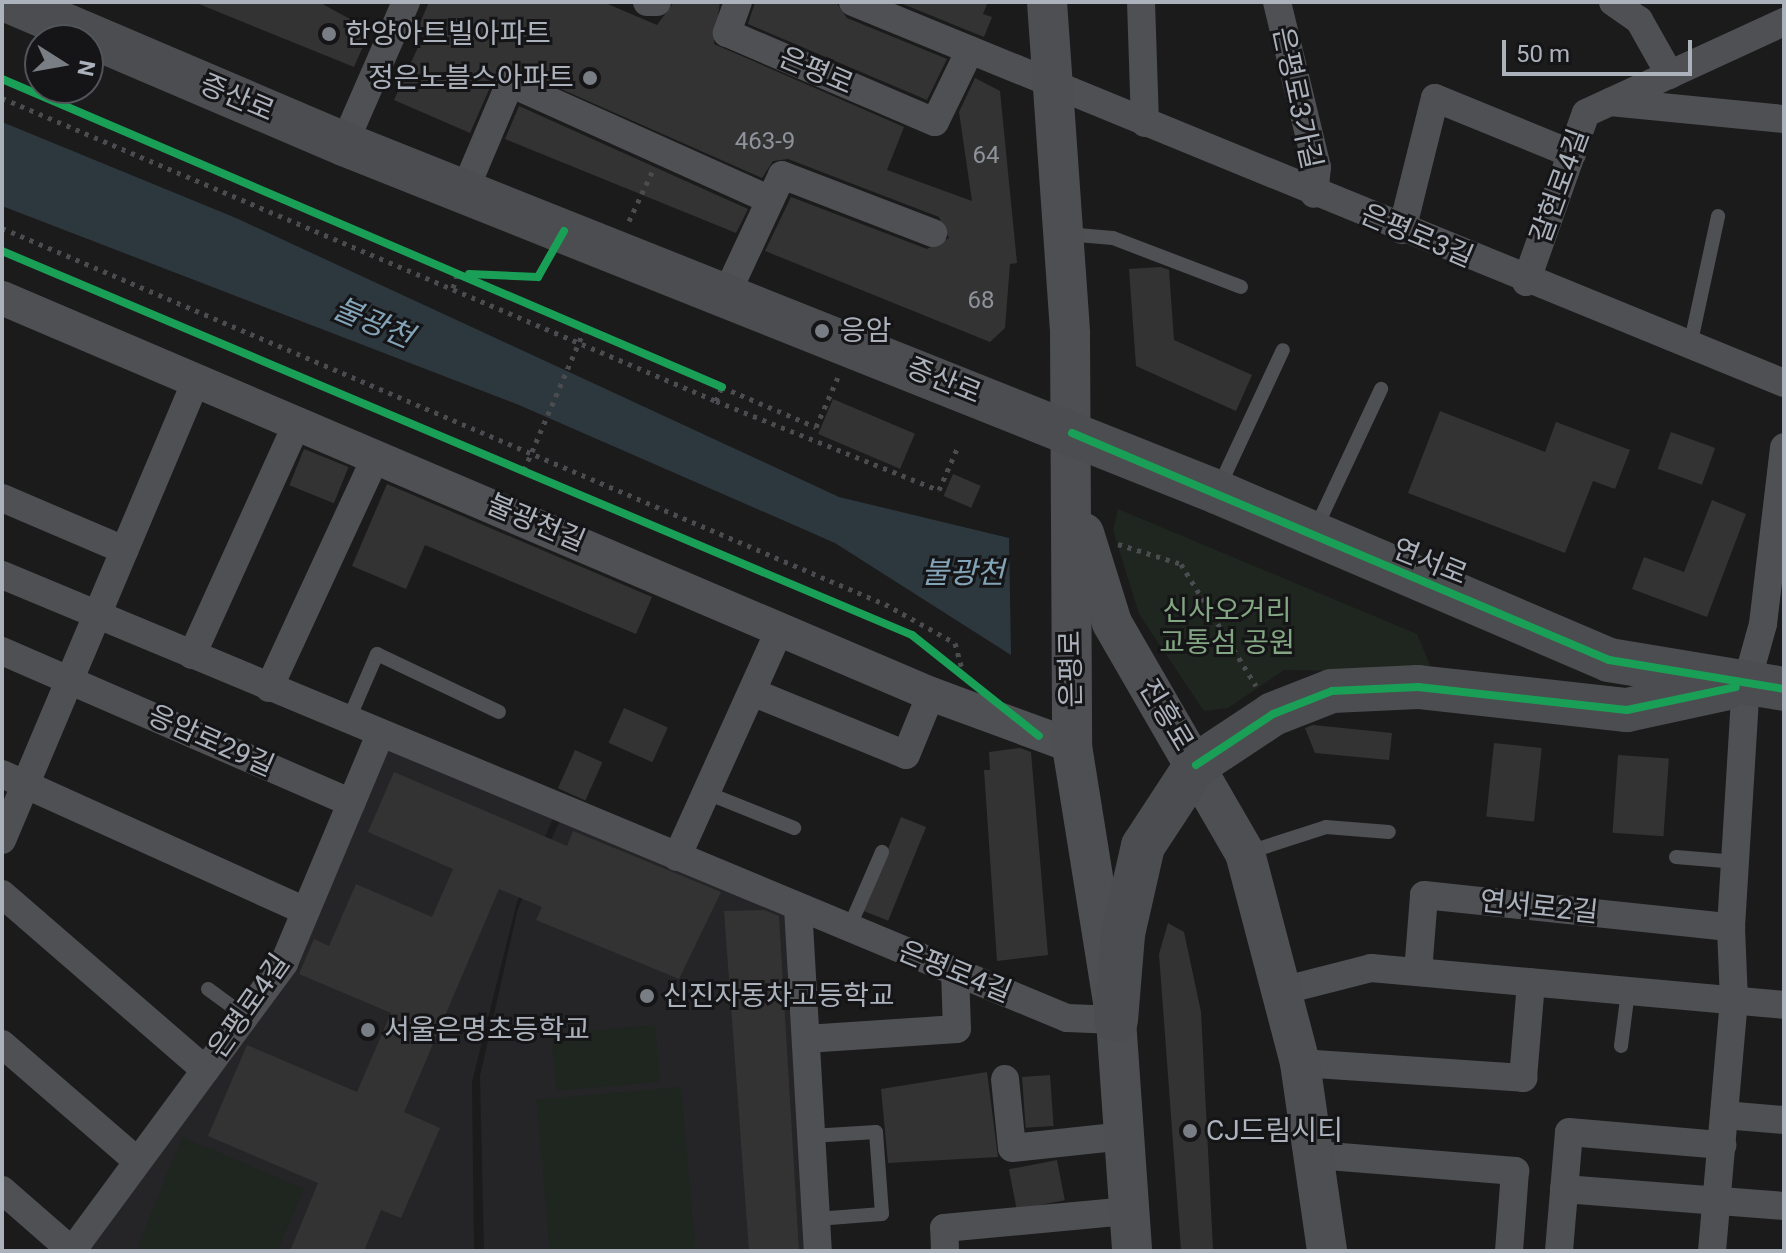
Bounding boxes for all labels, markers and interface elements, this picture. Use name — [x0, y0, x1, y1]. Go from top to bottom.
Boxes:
place label: 한양아트빌아파트 — [345, 17, 551, 51]
north arrow — [24, 24, 104, 104]
street label: 은평로3가길 — [1266, 24, 1328, 172]
scale bar — [1506, 24, 1696, 74]
marker: 한양아트빌아파트 — [320, 25, 338, 43]
street label: 은평로 — [774, 40, 858, 102]
text: 50 m — [1516, 40, 1570, 68]
text: N — [72, 58, 100, 78]
place label: 정은노블스아파트 — [368, 61, 574, 95]
street label: 증산로 — [195, 67, 279, 129]
marker: 정은노블스아파트 — [581, 69, 599, 87]
street label: 갈현로4길 — [1524, 124, 1596, 248]
house number: 463-9 — [735, 128, 795, 156]
house number: 64 — [973, 142, 999, 170]
street label: 은평로3길 — [1356, 197, 1478, 275]
house number: 68 — [968, 287, 994, 315]
water label: 불광천 — [328, 290, 418, 356]
place label: 응암 — [840, 314, 892, 348]
marker: 응암 — [811, 320, 833, 342]
street label: 증산로 — [902, 351, 986, 411]
street label: 불광천길 — [482, 487, 590, 559]
street label: 연서로 — [1388, 532, 1472, 592]
water label: 불광천 — [922, 555, 1004, 591]
park label: 신사오거리 교통섬 공원 — [1159, 594, 1295, 660]
street label: 은평로 — [1054, 630, 1088, 708]
street label: 진흥로 — [1132, 673, 1200, 757]
street label: 응암로29길 — [143, 698, 279, 784]
street label: 연서로2길 — [1478, 884, 1600, 930]
street label: 은평로4길 — [894, 934, 1016, 1010]
street label: 은평로4길 — [201, 948, 297, 1064]
place label: 신진자동차고등학교 — [663, 979, 895, 1013]
marker: 신진자동차고등학교 — [638, 987, 656, 1005]
place label: 서울은명초등학교 — [384, 1013, 590, 1047]
marker: 서울은명초등학교 — [359, 1021, 377, 1039]
place label: CJ드림시티 — [1206, 1114, 1343, 1148]
marker: CJ드림시티 — [1181, 1122, 1199, 1140]

